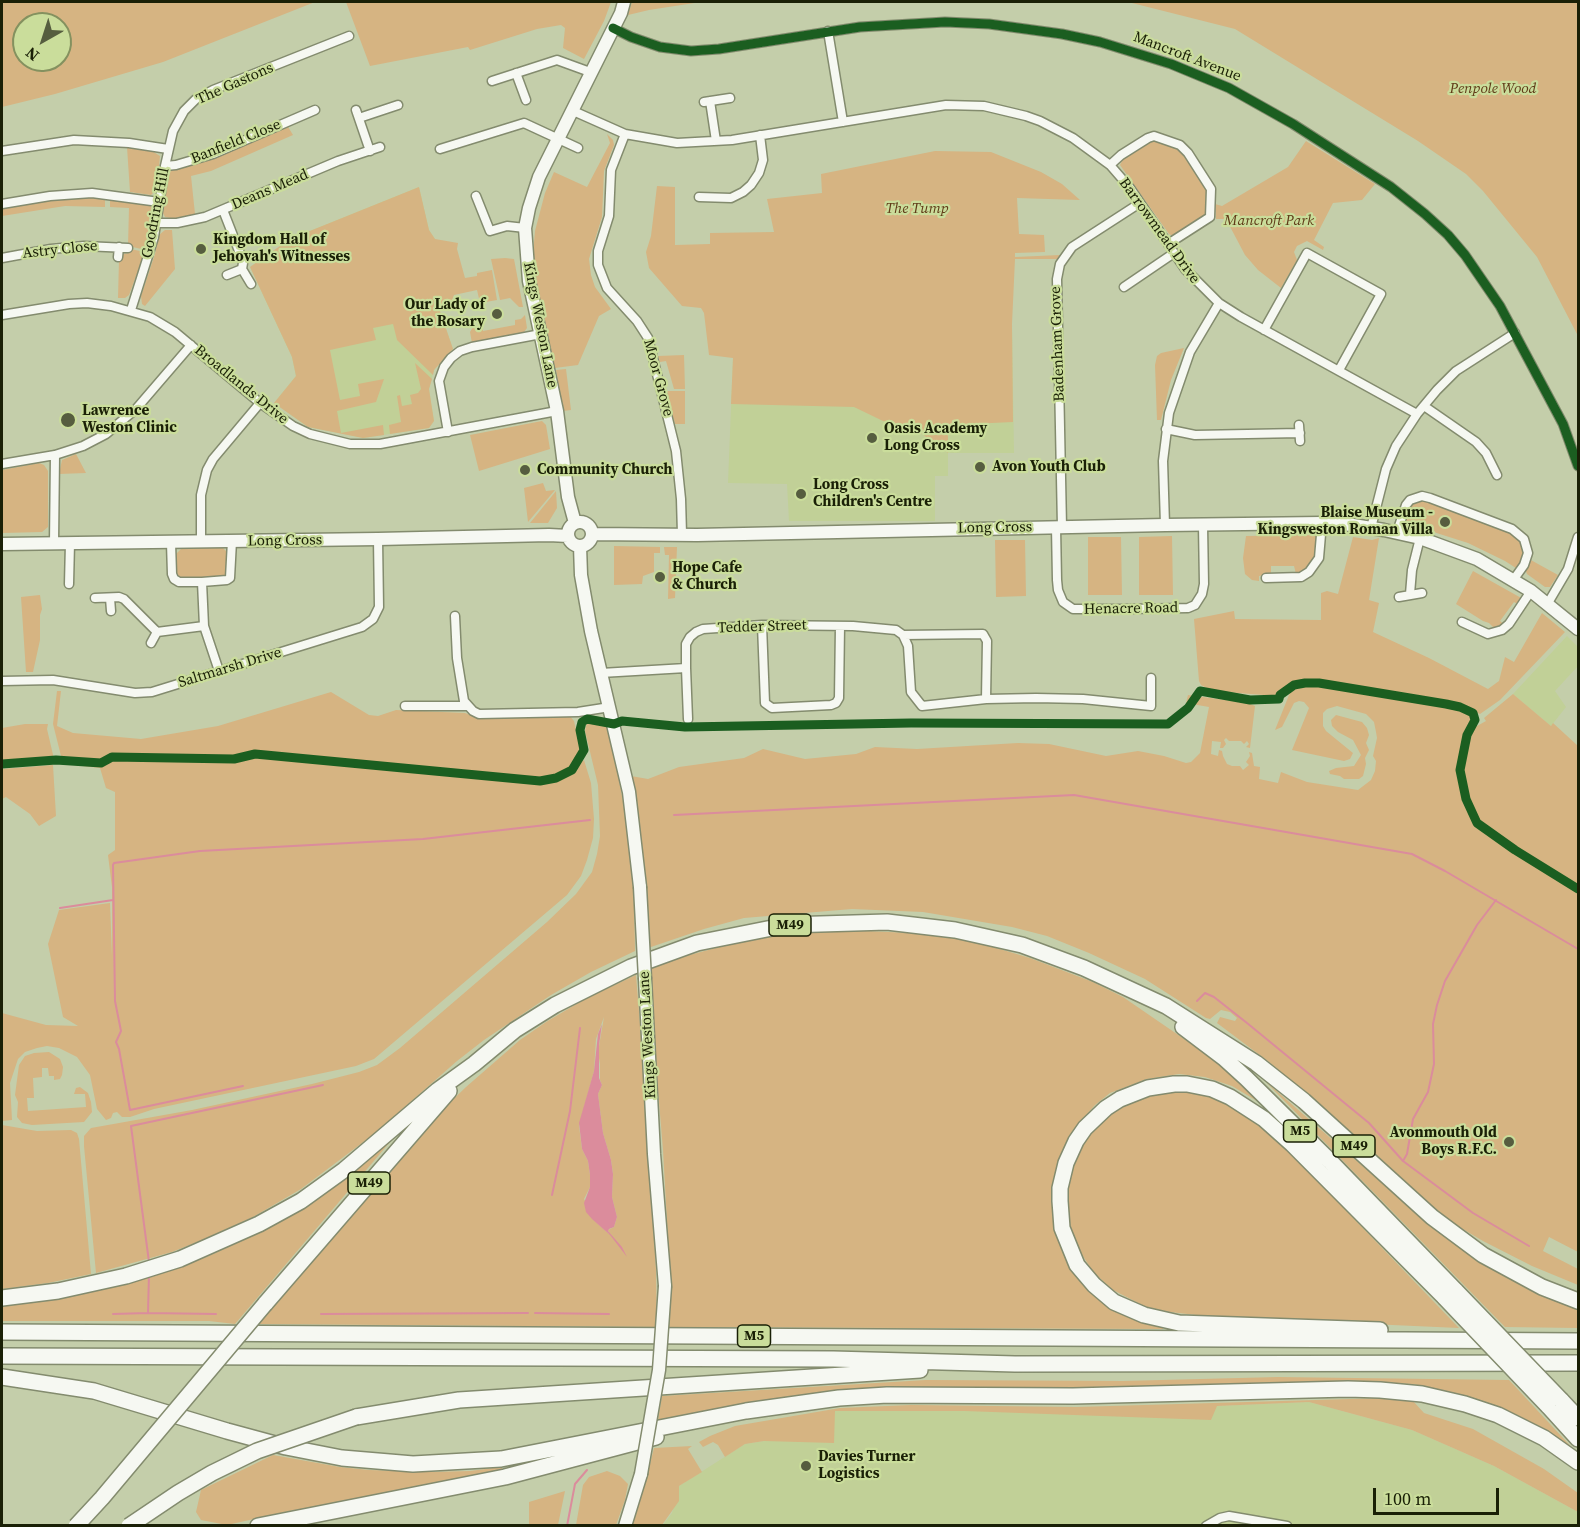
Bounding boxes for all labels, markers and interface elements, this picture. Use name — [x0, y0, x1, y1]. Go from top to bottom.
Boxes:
north arrow — [12, 12, 72, 72]
street label: Mancroft Avenue — [1131, 28, 1243, 86]
text: N — [20, 42, 43, 67]
street label: The Gastons — [194, 59, 276, 109]
park label: Penpole Wood — [1450, 80, 1536, 98]
street label: Banfield Close — [188, 116, 284, 168]
street label: Goodring Hill — [138, 166, 174, 260]
street label: Deans Mead — [229, 166, 311, 214]
street label: Barrowmead Drive — [1115, 175, 1203, 287]
park label: The Tump — [886, 200, 948, 218]
park label: Mancroft Park — [1224, 212, 1314, 230]
place label: Kingdom Hall of Jehovah's Witnesses — [213, 231, 350, 266]
street label: Astry Close — [22, 237, 98, 263]
marker: Kingdom Hall of Jehovah's Witnesses — [194, 242, 208, 256]
street label: Kings Weston Lane — [519, 261, 561, 389]
street label: Badenham Grove — [1047, 286, 1069, 402]
place label: Our Lady of the Rosary — [405, 296, 485, 331]
marker: Our Lady of the Rosary — [490, 307, 504, 321]
street label: Moor Grove — [639, 337, 677, 419]
street label: Broadlands Drive — [190, 342, 292, 428]
place label: Lawrence Weston Clinic — [82, 402, 177, 437]
marker: Lawrence Weston Clinic — [59, 411, 77, 429]
place label: Oasis Academy Long Cross — [884, 420, 987, 455]
marker: Oasis Academy Long Cross — [865, 431, 879, 445]
place label: Avon Youth Club — [992, 458, 1106, 476]
marker: Avon Youth Club — [973, 460, 987, 474]
place label: Community Church — [537, 461, 673, 479]
marker: Community Church — [518, 463, 532, 477]
place label: Long Cross Children's Centre — [813, 476, 932, 511]
marker: Long Cross Children's Centre — [794, 487, 808, 501]
place label: Blaise Museum - Kingsweston Roman Villa — [1257, 504, 1433, 539]
marker: Blaise Museum - Kingsweston Roman Villa — [1438, 515, 1452, 529]
street label: Long Cross — [958, 518, 1032, 538]
street label: Long Cross — [248, 531, 322, 551]
place label: Hope Cafe & Church — [672, 559, 742, 594]
marker: Hope Cafe & Church — [653, 570, 667, 584]
street label: Henacre Road — [1084, 599, 1178, 619]
street label: Tedder Street — [717, 616, 807, 638]
street label: Saltmarsh Drive — [176, 644, 284, 692]
road number: M49 — [769, 914, 811, 936]
street label: Kings Weston Lane — [636, 971, 660, 1099]
road number: M5 — [1284, 1120, 1316, 1142]
place label: Avonmouth Old Boys R.F.C. — [1389, 1124, 1497, 1159]
road number: M49 — [1333, 1135, 1375, 1157]
marker: Avonmouth Old Boys R.F.C. — [1502, 1135, 1516, 1149]
road number: M49 — [348, 1172, 390, 1194]
road number: M5 — [738, 1325, 771, 1347]
place label: Davies Turner Logistics — [818, 1448, 915, 1483]
marker: Davies Turner Logistics — [799, 1459, 813, 1473]
scale bar — [1376, 1476, 1502, 1514]
text: 100 m — [1384, 1486, 1431, 1511]

